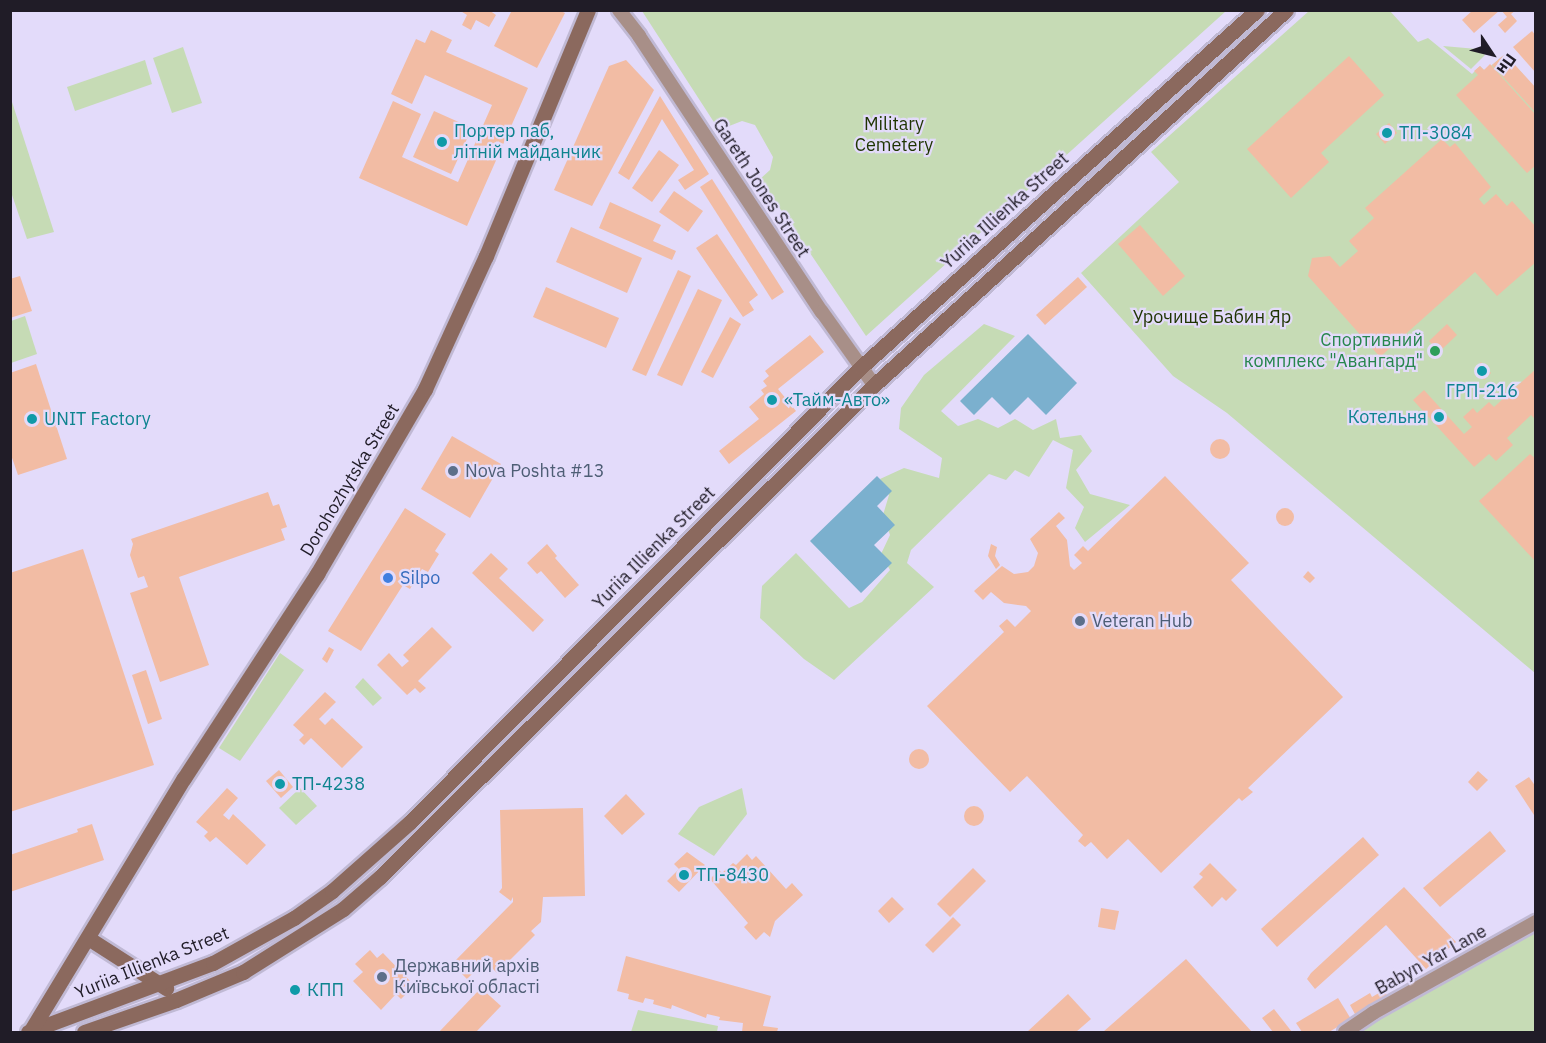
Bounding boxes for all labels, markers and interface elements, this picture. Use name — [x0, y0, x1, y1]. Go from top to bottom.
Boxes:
north arrow — [1462, 24, 1522, 84]
text: Пн — [1492, 50, 1521, 79]
park label: Military Cemetery — [855, 114, 933, 156]
street label: Gareth Jones Street — [708, 115, 814, 261]
place label: Портер паб, літній майданчик — [454, 121, 601, 164]
place label: ТП-3084 — [1399, 122, 1472, 144]
marker: ТП-3084 — [1380, 126, 1394, 140]
marker: Портер паб, літній майданчик — [435, 135, 449, 149]
street label: Yuriia Illienka Street — [937, 148, 1073, 274]
park label: Урочище Бабин Яр — [1133, 306, 1291, 328]
place label: Спортивний комплекс "Авангард" — [1244, 330, 1423, 372]
marker: Спортивний комплекс "Авангард" — [1428, 344, 1442, 358]
marker: ГРП-216 — [1475, 364, 1489, 378]
place label: ГРП-216 — [1446, 380, 1518, 402]
place label: «Тайм-Авто» — [784, 389, 890, 411]
marker: «Тайм-Авто» — [765, 393, 779, 407]
street label: Dorohozhytska Street — [296, 400, 404, 560]
place label: Котельня — [1348, 406, 1427, 428]
place label: UNIT Factory — [44, 408, 151, 430]
marker: Котельня — [1432, 410, 1446, 424]
marker: UNIT Factory — [25, 412, 39, 426]
place label: Nova Poshta #13 — [465, 460, 604, 482]
marker: Nova Poshta #13 — [446, 464, 460, 478]
street label: Yuriia Illienka Street — [588, 482, 720, 614]
place label: Silpo — [400, 567, 440, 589]
marker: Silpo — [381, 571, 395, 585]
place label: Veteran Hub — [1092, 610, 1192, 632]
marker: Veteran Hub — [1073, 614, 1087, 628]
place label: ТП-4238 — [292, 773, 365, 795]
marker: ТП-4238 — [273, 777, 287, 791]
place label: ТП-8430 — [696, 864, 769, 886]
marker: ТП-8430 — [677, 868, 691, 882]
street label: Babyn Yar Lane — [1371, 920, 1491, 1000]
street label: Yuriia Illienka Street — [72, 922, 232, 1004]
place label: Державний архів Київської області — [394, 956, 540, 998]
marker: Державний архів Київської області — [375, 970, 389, 984]
place label: КПП — [307, 979, 344, 1001]
marker: КПП — [288, 983, 302, 997]

